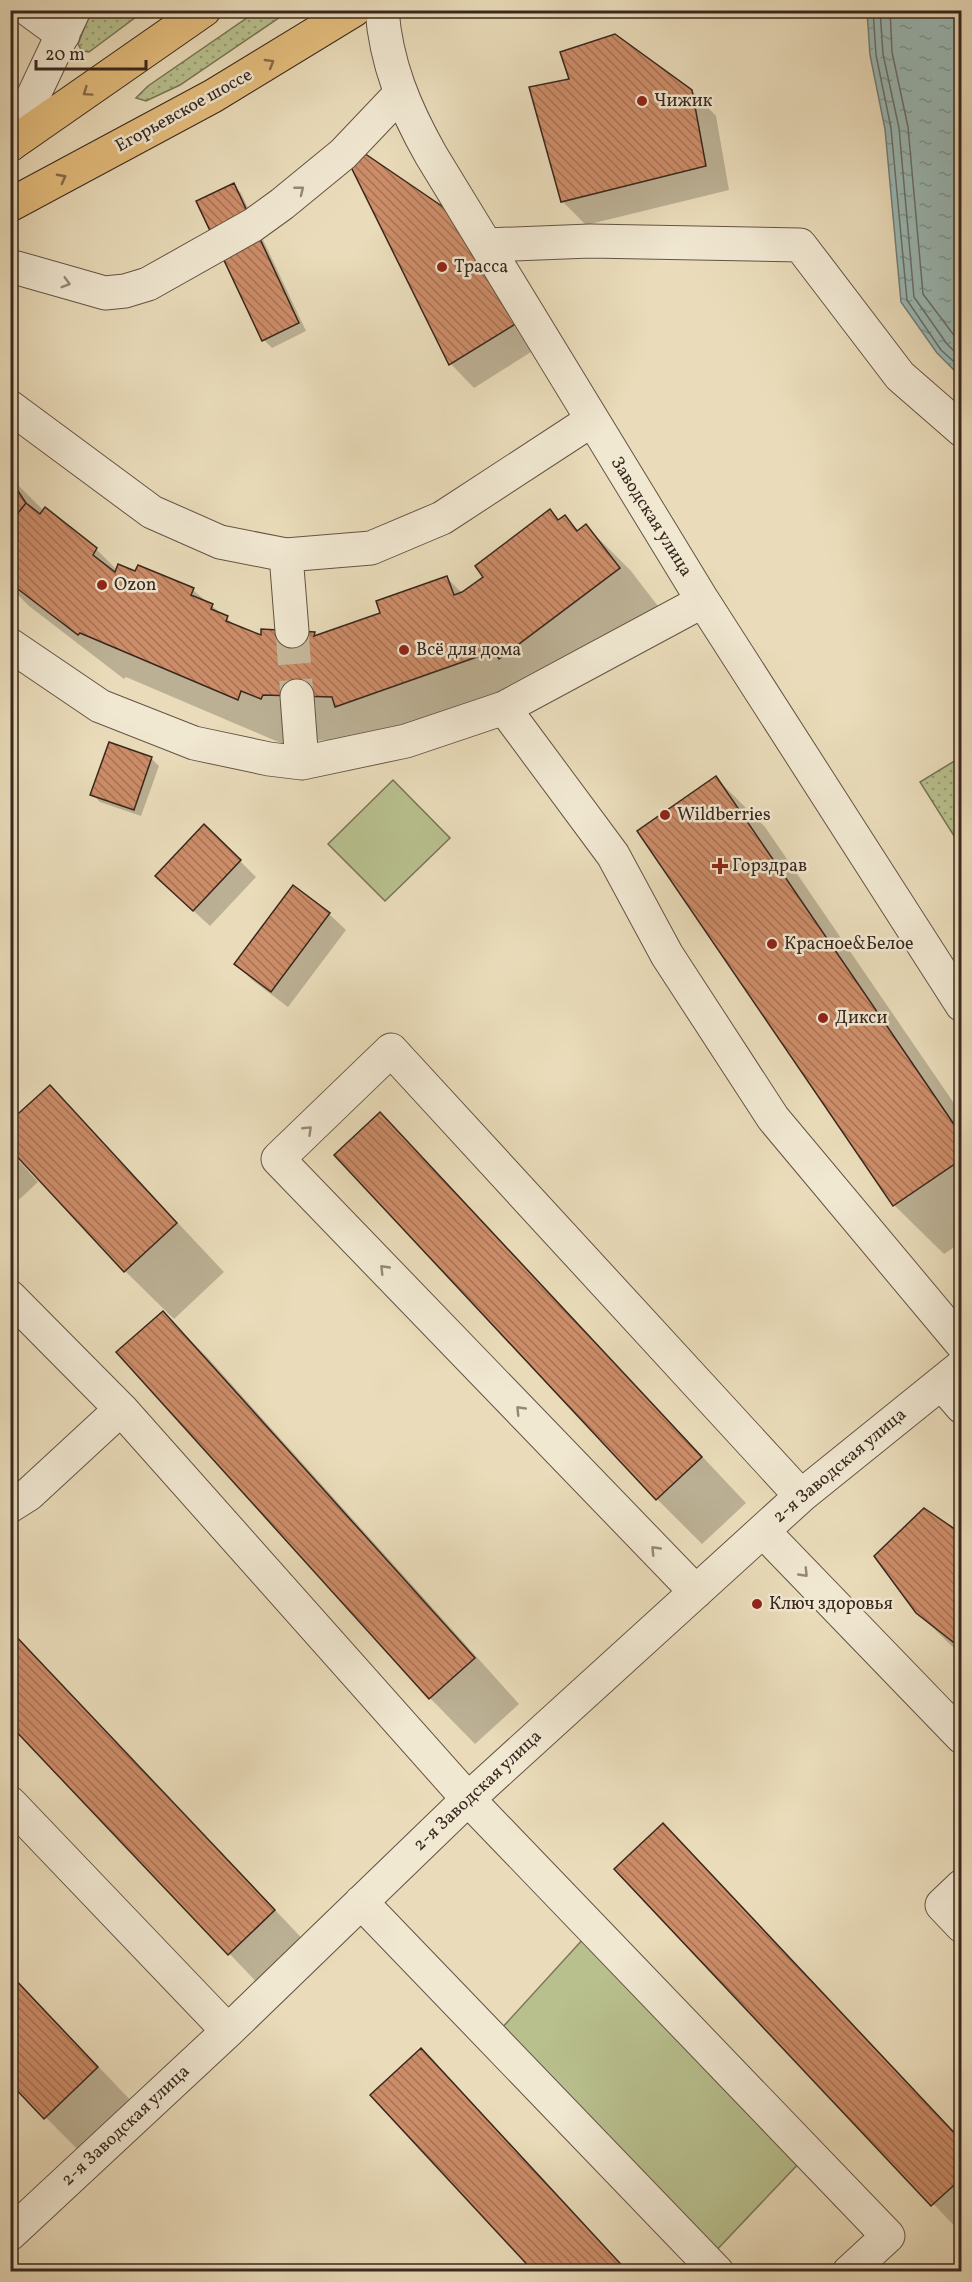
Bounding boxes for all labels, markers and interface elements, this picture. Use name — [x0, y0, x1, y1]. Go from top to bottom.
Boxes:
scale bar — [36, 33, 146, 71]
text: 20 m — [45, 43, 85, 68]
one-way arrow — [264, 59, 274, 70]
street label: Егорьевское шоссе — [111, 63, 257, 159]
one-way arrow — [83, 85, 94, 96]
place label: Чижик — [654, 89, 713, 114]
marker: Чижик — [635, 94, 649, 108]
one-way arrow — [56, 174, 67, 185]
one-way arrow — [294, 186, 305, 197]
place label: Трасса — [454, 255, 508, 280]
marker: Трасса — [435, 260, 449, 274]
one-way arrow — [61, 276, 71, 289]
street label: Заводская улица — [604, 452, 698, 582]
place label: Ozon — [114, 573, 157, 598]
marker: Ozon — [95, 578, 109, 592]
place label: Всё для дома — [416, 638, 521, 663]
marker: Всё для дома — [397, 643, 411, 657]
place label: Wildberries — [677, 803, 771, 828]
marker: Wildberries — [658, 808, 672, 822]
place label: Горздрав — [732, 854, 807, 879]
marker: Горздрав — [713, 859, 727, 873]
place label: Красное&Белое — [784, 932, 914, 957]
marker: Красное&Белое — [765, 937, 779, 951]
place label: Дикси — [835, 1006, 887, 1031]
marker: Дикси — [816, 1011, 830, 1025]
one-way arrow — [302, 1126, 312, 1137]
one-way arrow — [381, 1266, 392, 1277]
street label: 2-я Заводская улица — [768, 1403, 912, 1529]
one-way arrow — [516, 1406, 527, 1417]
one-way arrow — [651, 1547, 662, 1557]
one-way arrow — [796, 1566, 807, 1577]
place label: Ключ здоровья — [769, 1592, 893, 1617]
marker: Ключ здоровья — [750, 1597, 764, 1611]
street label: 2-я Заводская улица — [408, 1725, 548, 1857]
street label: 2-я Заводская улица — [56, 2060, 196, 2192]

